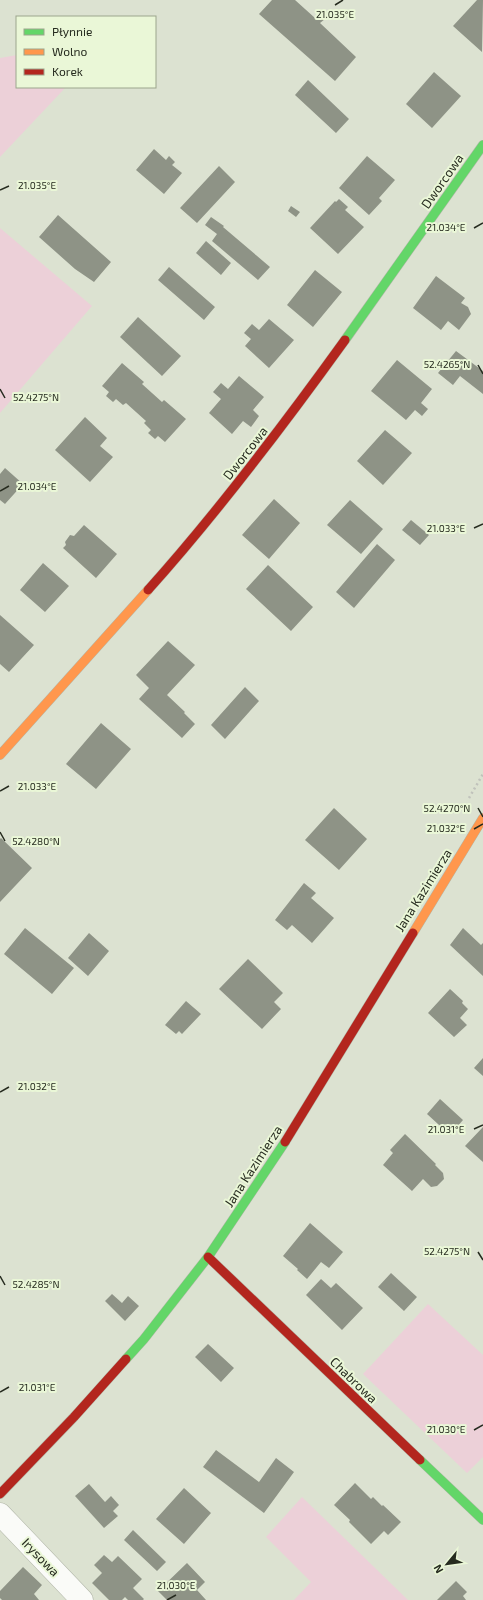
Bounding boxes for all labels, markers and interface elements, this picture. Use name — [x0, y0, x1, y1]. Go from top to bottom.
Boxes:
text: 21.035°E — [316, 8, 354, 20]
legend — [16, 16, 156, 88]
text: Płynnie — [52, 24, 92, 38]
text: Wolno — [52, 44, 88, 58]
text: Korek — [52, 64, 83, 78]
street label: Dworcowa — [417, 151, 467, 211]
text: 21.035°E — [18, 179, 56, 191]
text: 21.034°E — [427, 221, 466, 233]
text: 52.4265°N — [424, 358, 470, 370]
text: 52.4275°N — [13, 391, 59, 403]
street label: Dworcowa — [219, 423, 271, 483]
text: 21.034°E — [18, 480, 57, 492]
text: 21.033°E — [427, 522, 466, 534]
text: 21.033°E — [18, 780, 57, 792]
text: 52.4270°N — [424, 802, 470, 814]
text: 21.032°E — [427, 822, 466, 834]
text: 52.4280°N — [12, 835, 60, 847]
street label: Jana Kazimierza — [391, 846, 455, 934]
text: 21.032°E — [18, 1080, 57, 1092]
street label: Jana Kazimierza — [221, 1122, 285, 1210]
text: 21.031°E — [428, 1123, 465, 1135]
text: 52.4275°N — [424, 1245, 470, 1257]
text: 52.4285°N — [12, 1278, 60, 1290]
street label: Chabrowa — [327, 1354, 381, 1406]
text: 21.031°E — [19, 1381, 56, 1393]
text: 21.030°E — [427, 1423, 466, 1435]
street label: Irysowa — [19, 1534, 63, 1580]
north arrow — [427, 1544, 467, 1584]
text: N — [430, 1562, 445, 1576]
text: 21.030°E — [157, 1579, 196, 1591]

